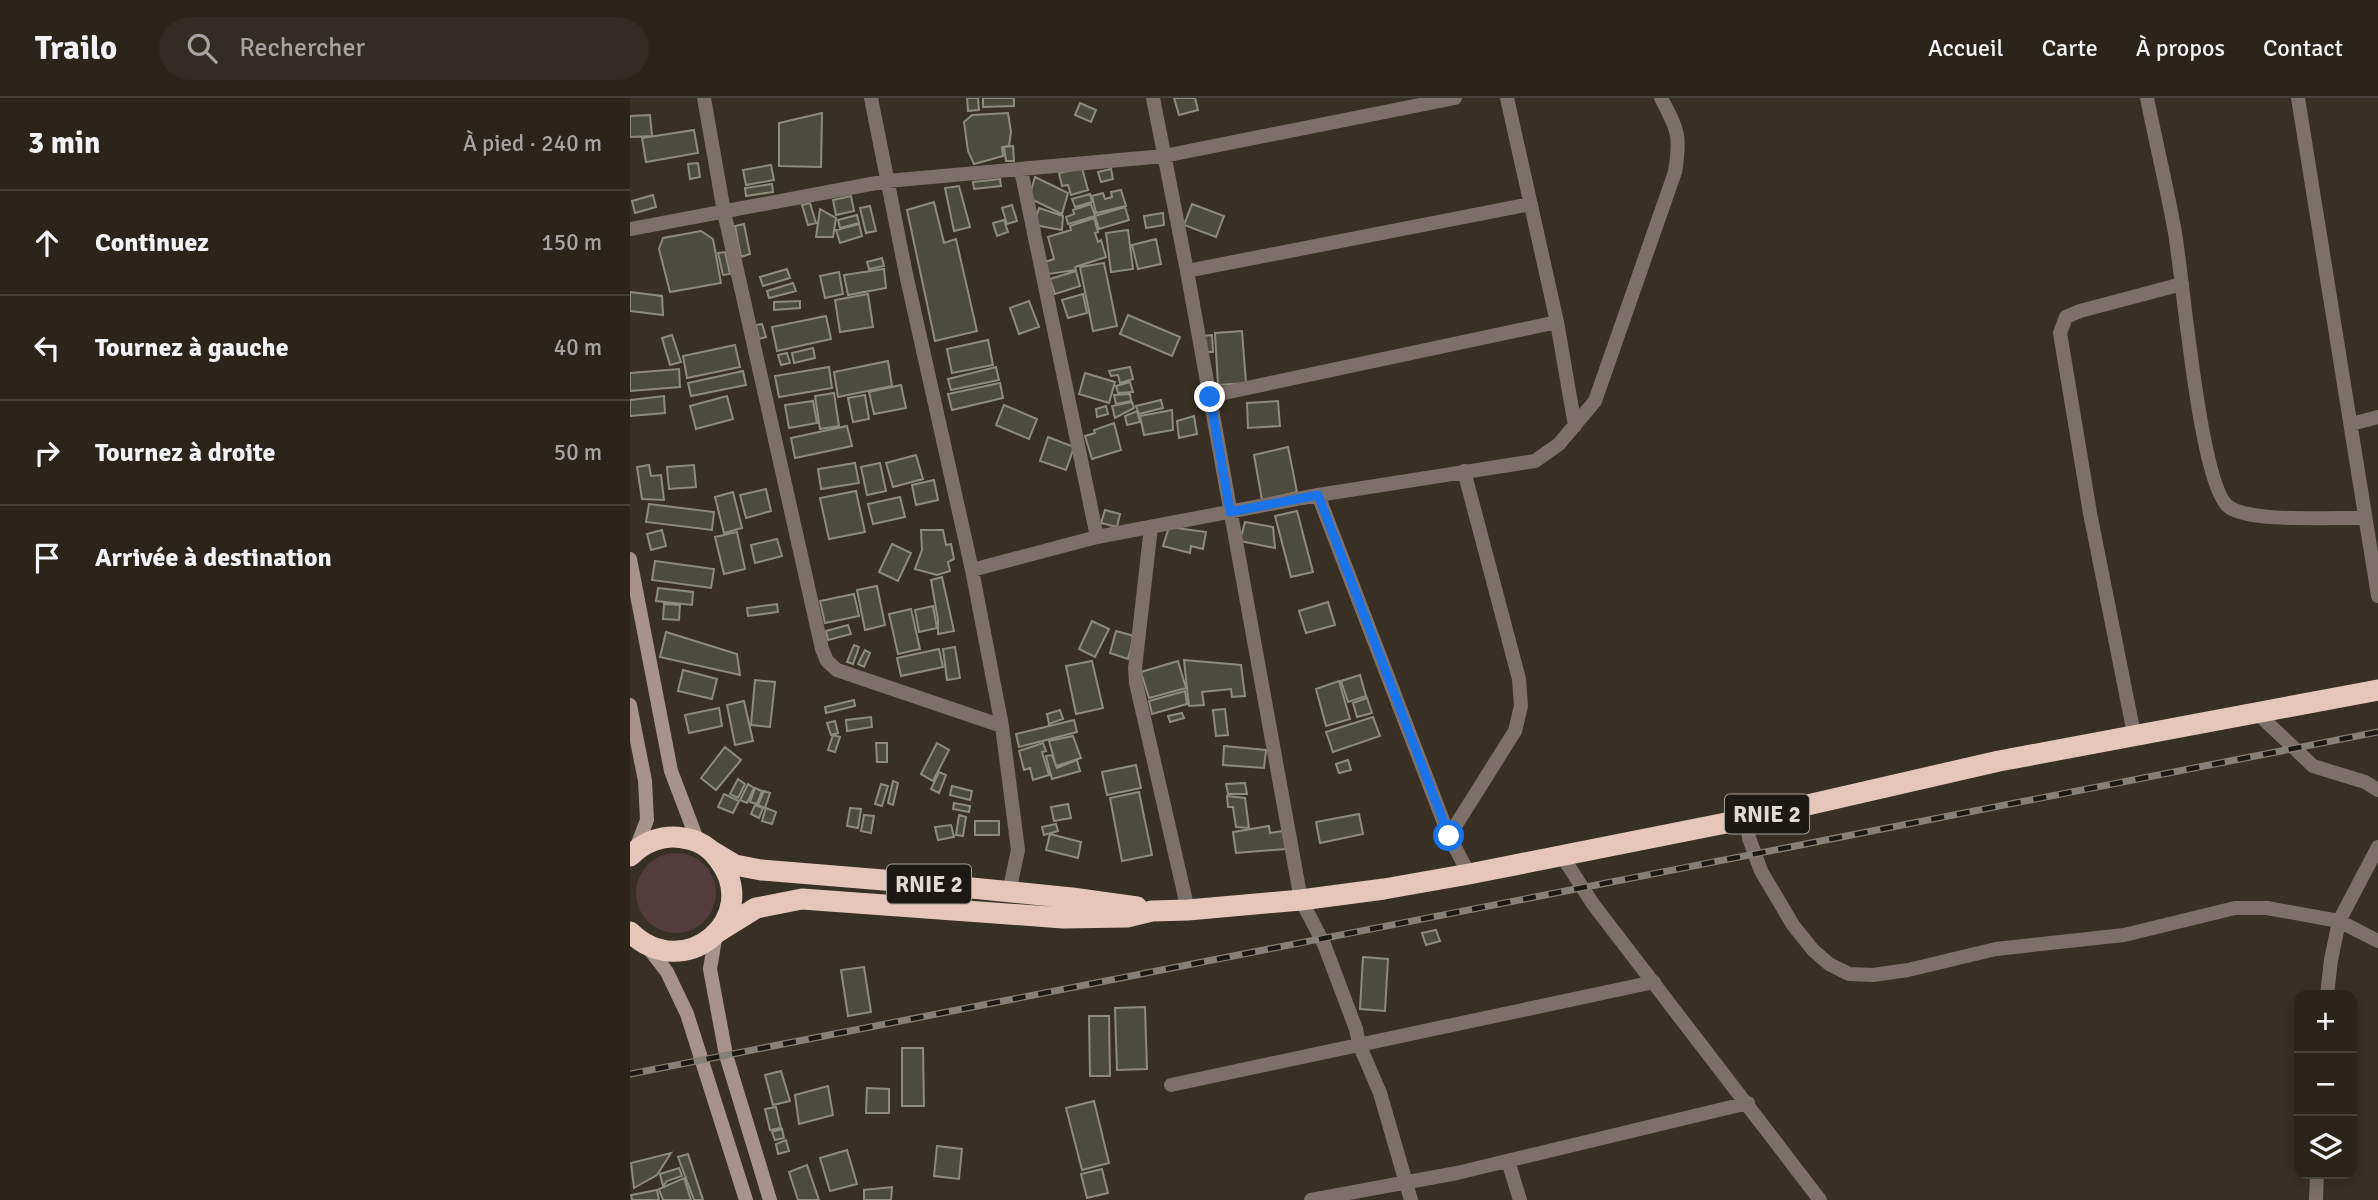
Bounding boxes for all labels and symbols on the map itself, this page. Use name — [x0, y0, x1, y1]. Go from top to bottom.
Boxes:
route end — [1194, 381, 1225, 412]
road number: RNIE 2 — [1725, 794, 1809, 834]
route start — [1433, 820, 1464, 851]
road number: RNIE 2 — [887, 864, 971, 904]

